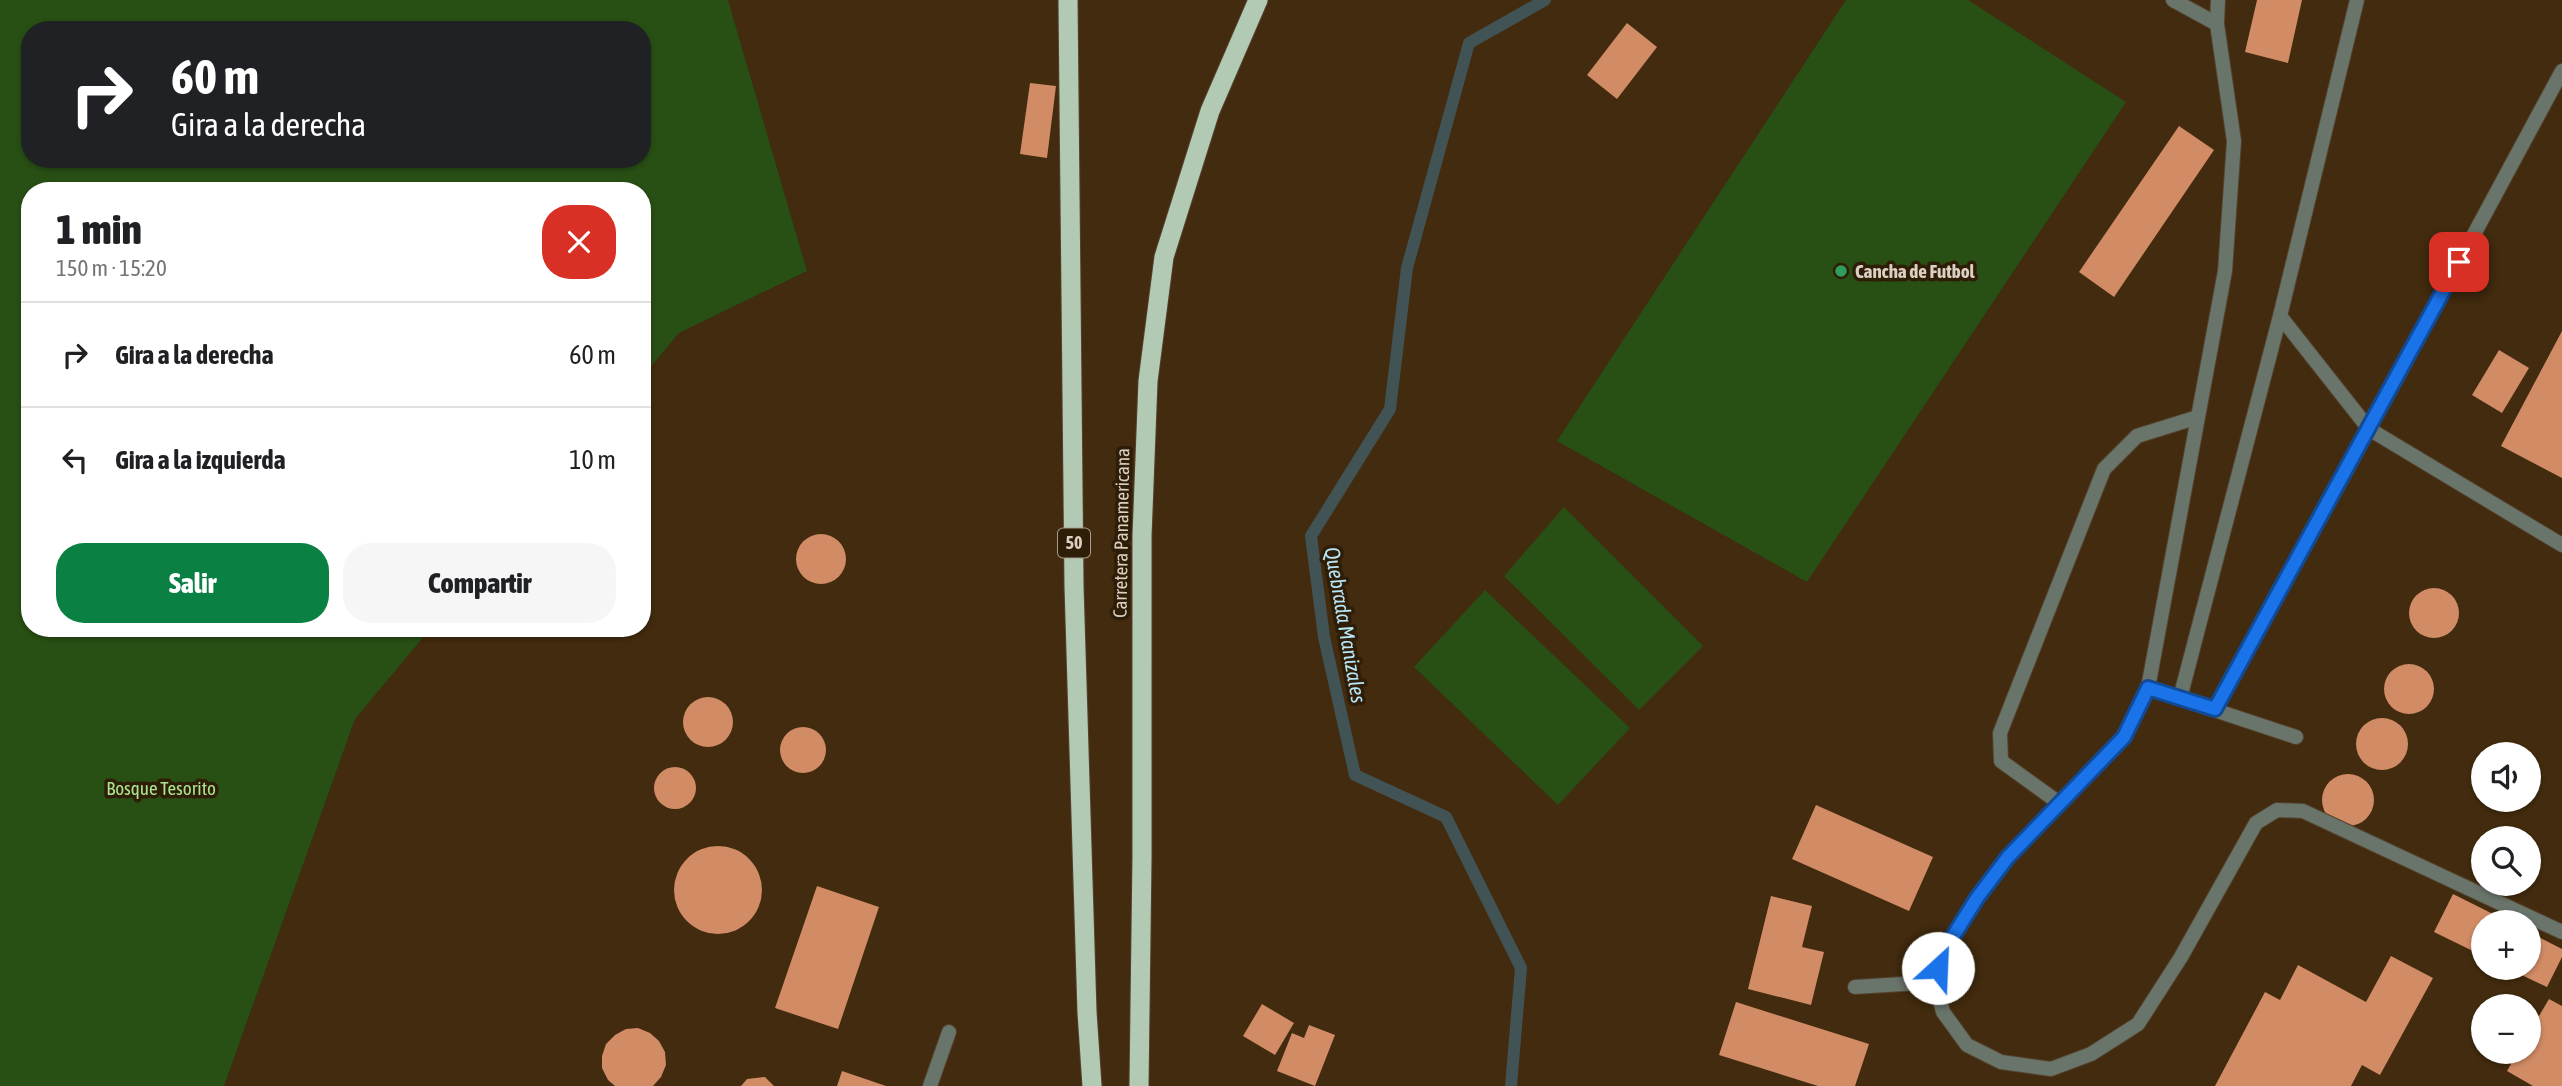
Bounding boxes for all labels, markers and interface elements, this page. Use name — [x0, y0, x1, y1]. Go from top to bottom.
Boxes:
text: 60 m — [171, 48, 259, 104]
icon: right — [56, 49, 147, 140]
text: Gira a la derecha — [171, 106, 366, 143]
text: 1 min — [56, 205, 142, 253]
button: close — [542, 205, 616, 279]
pin — [2429, 232, 2489, 292]
icon: arrive — [2440, 243, 2478, 281]
text: 150 m · 15:20 — [56, 255, 167, 281]
place label: Cancha de Futbol — [1855, 260, 1976, 282]
marker: Cancha de Futbol — [1833, 263, 1849, 279]
icon: right — [56, 336, 94, 374]
text: Gira a la derecha — [115, 340, 274, 370]
text: 60 m — [569, 340, 616, 370]
icon: left — [56, 441, 94, 479]
text: Gira a la izquierda — [115, 445, 286, 475]
text: 10 m — [569, 445, 616, 475]
street label: Carretera Panamericana — [1109, 448, 1133, 618]
road number: 50 — [1058, 528, 1090, 558]
button: Salir — [56, 543, 329, 623]
button: Compartir — [343, 543, 616, 623]
water label: Quebrada Manizales — [1320, 545, 1372, 705]
map controls — [2471, 742, 2541, 1064]
button: sound — [2471, 742, 2541, 812]
park label: Bosque Tesorito — [106, 777, 216, 799]
button: search — [2471, 826, 2541, 896]
button: + — [2471, 910, 2541, 980]
position arrow — [1901, 931, 1975, 1005]
button: − — [2471, 994, 2541, 1064]

